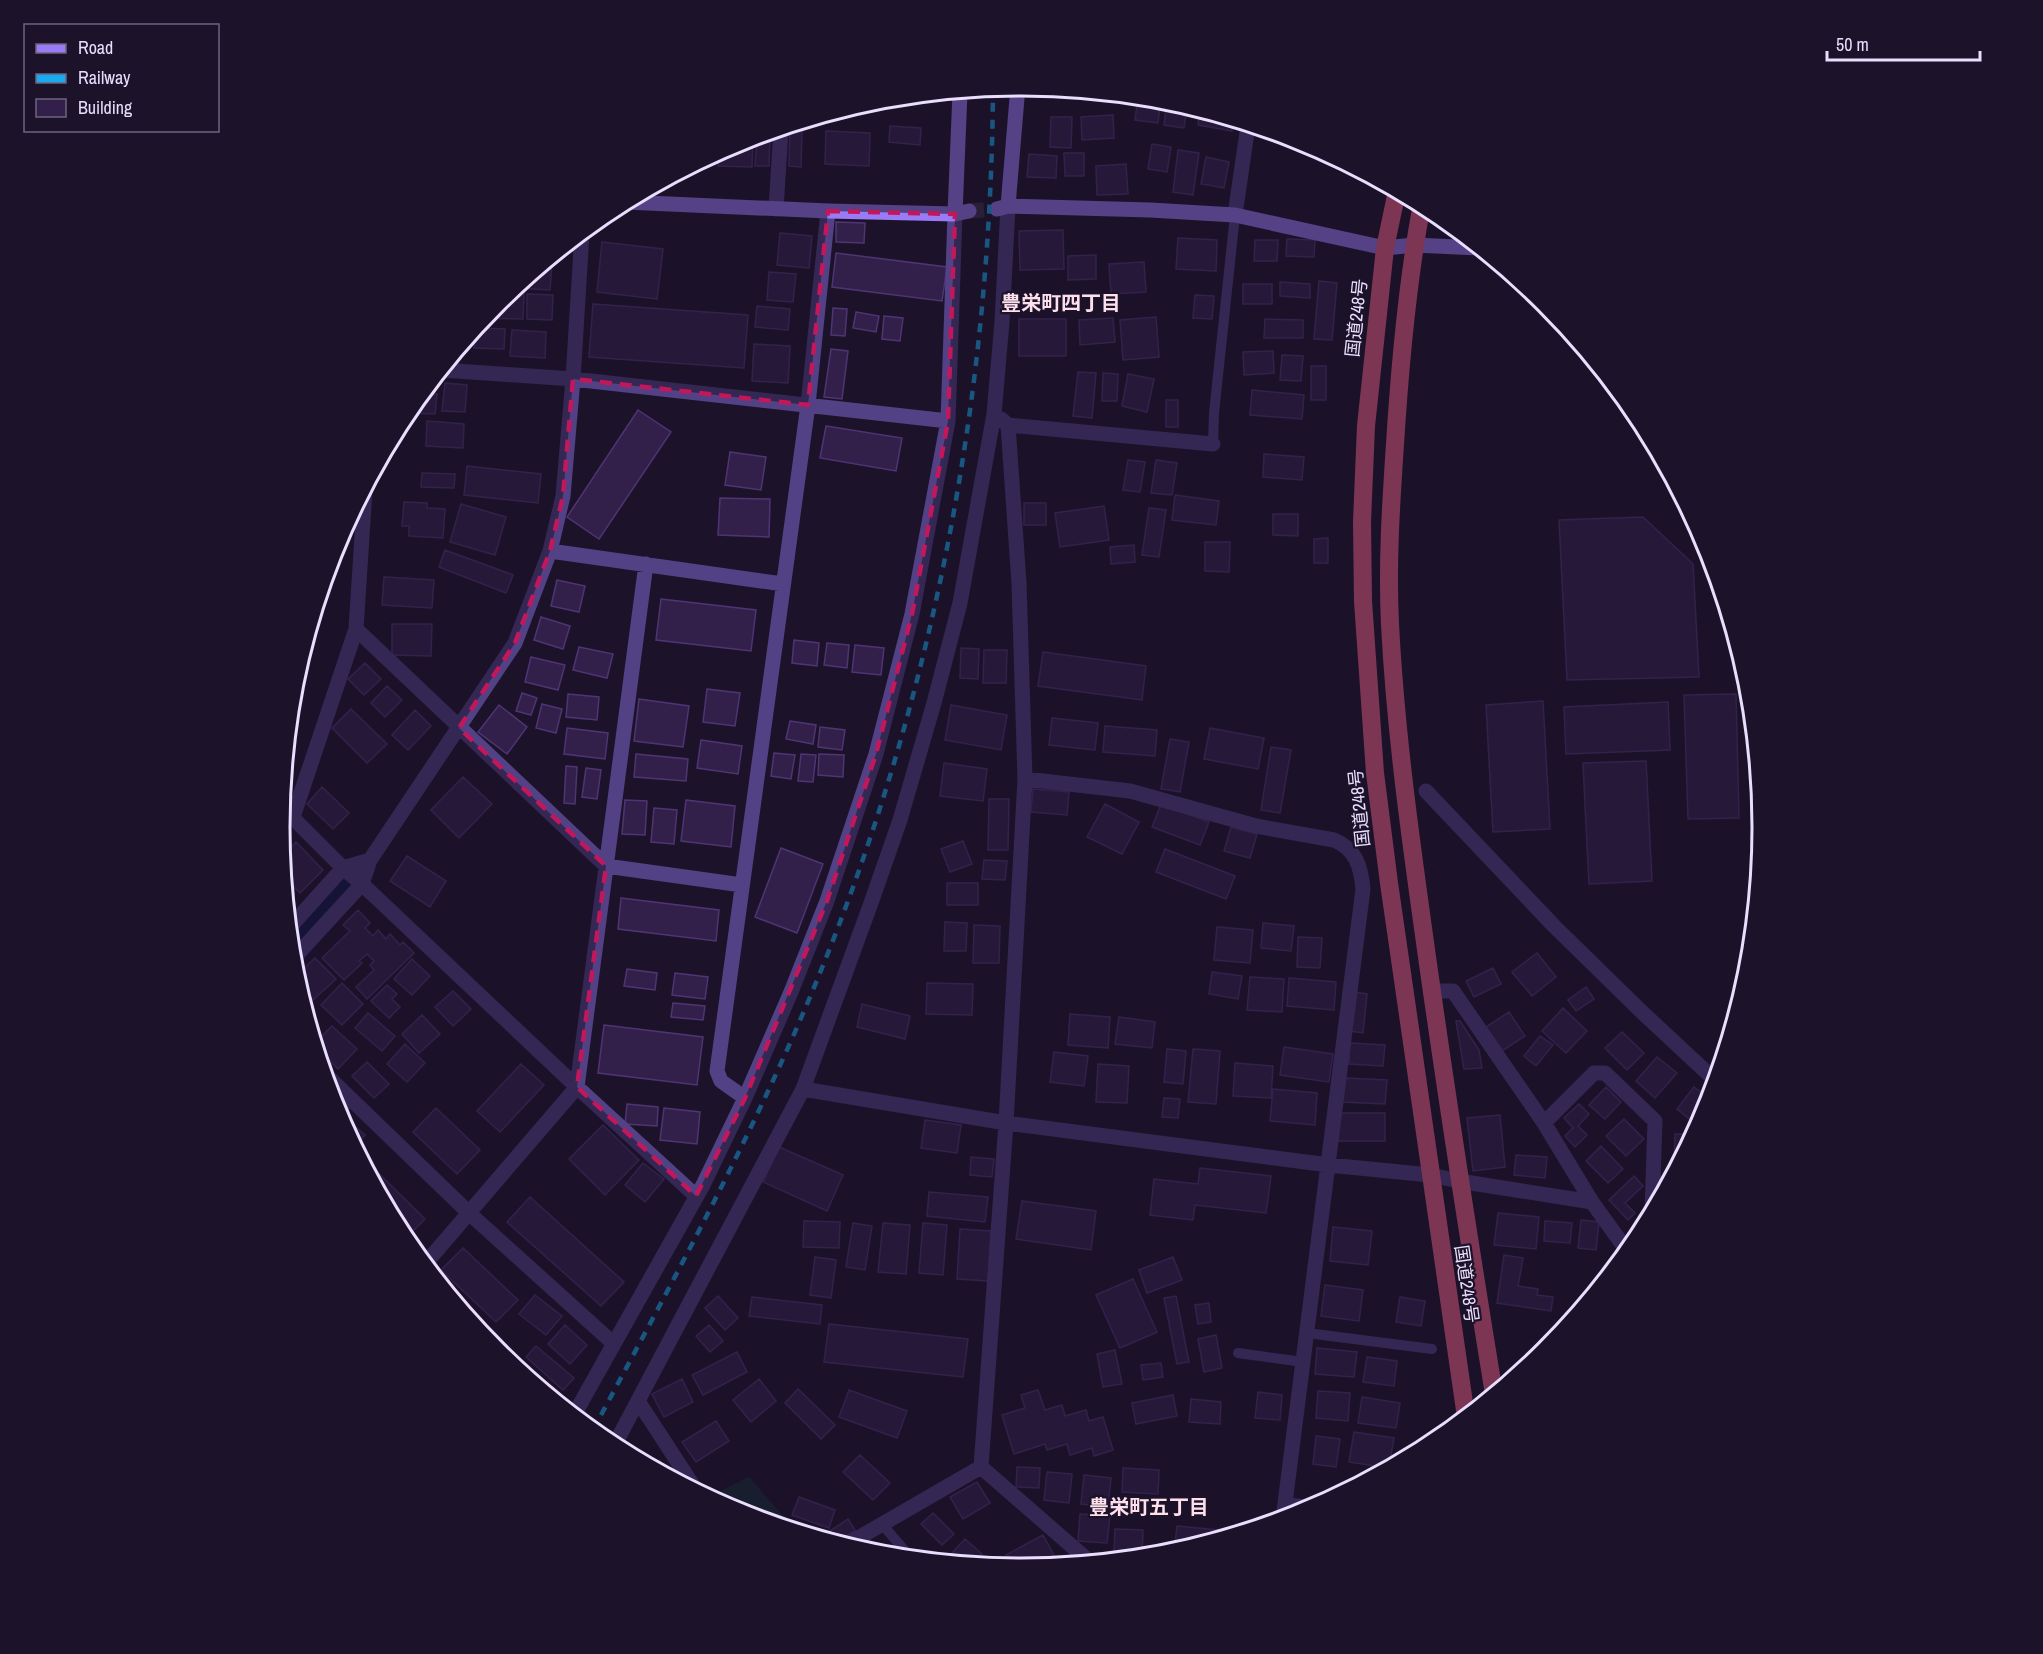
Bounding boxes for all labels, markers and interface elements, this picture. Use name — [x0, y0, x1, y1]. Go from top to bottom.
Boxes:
legend — [24, 24, 219, 132]
scale bar — [1827, 24, 1980, 62]
text: 50 m — [1836, 32, 1869, 57]
text: Road — [78, 35, 113, 60]
text: Railway — [78, 65, 131, 90]
text: Building — [78, 95, 133, 120]
street label: 国道248号 — [1339, 278, 1373, 358]
district label: 豊栄町四丁目 — [1001, 289, 1121, 316]
street label: 国道248号 — [1342, 768, 1376, 848]
street label: 国道248号 — [1449, 1243, 1485, 1325]
district label: 豊栄町五丁目 — [1089, 1493, 1209, 1520]

